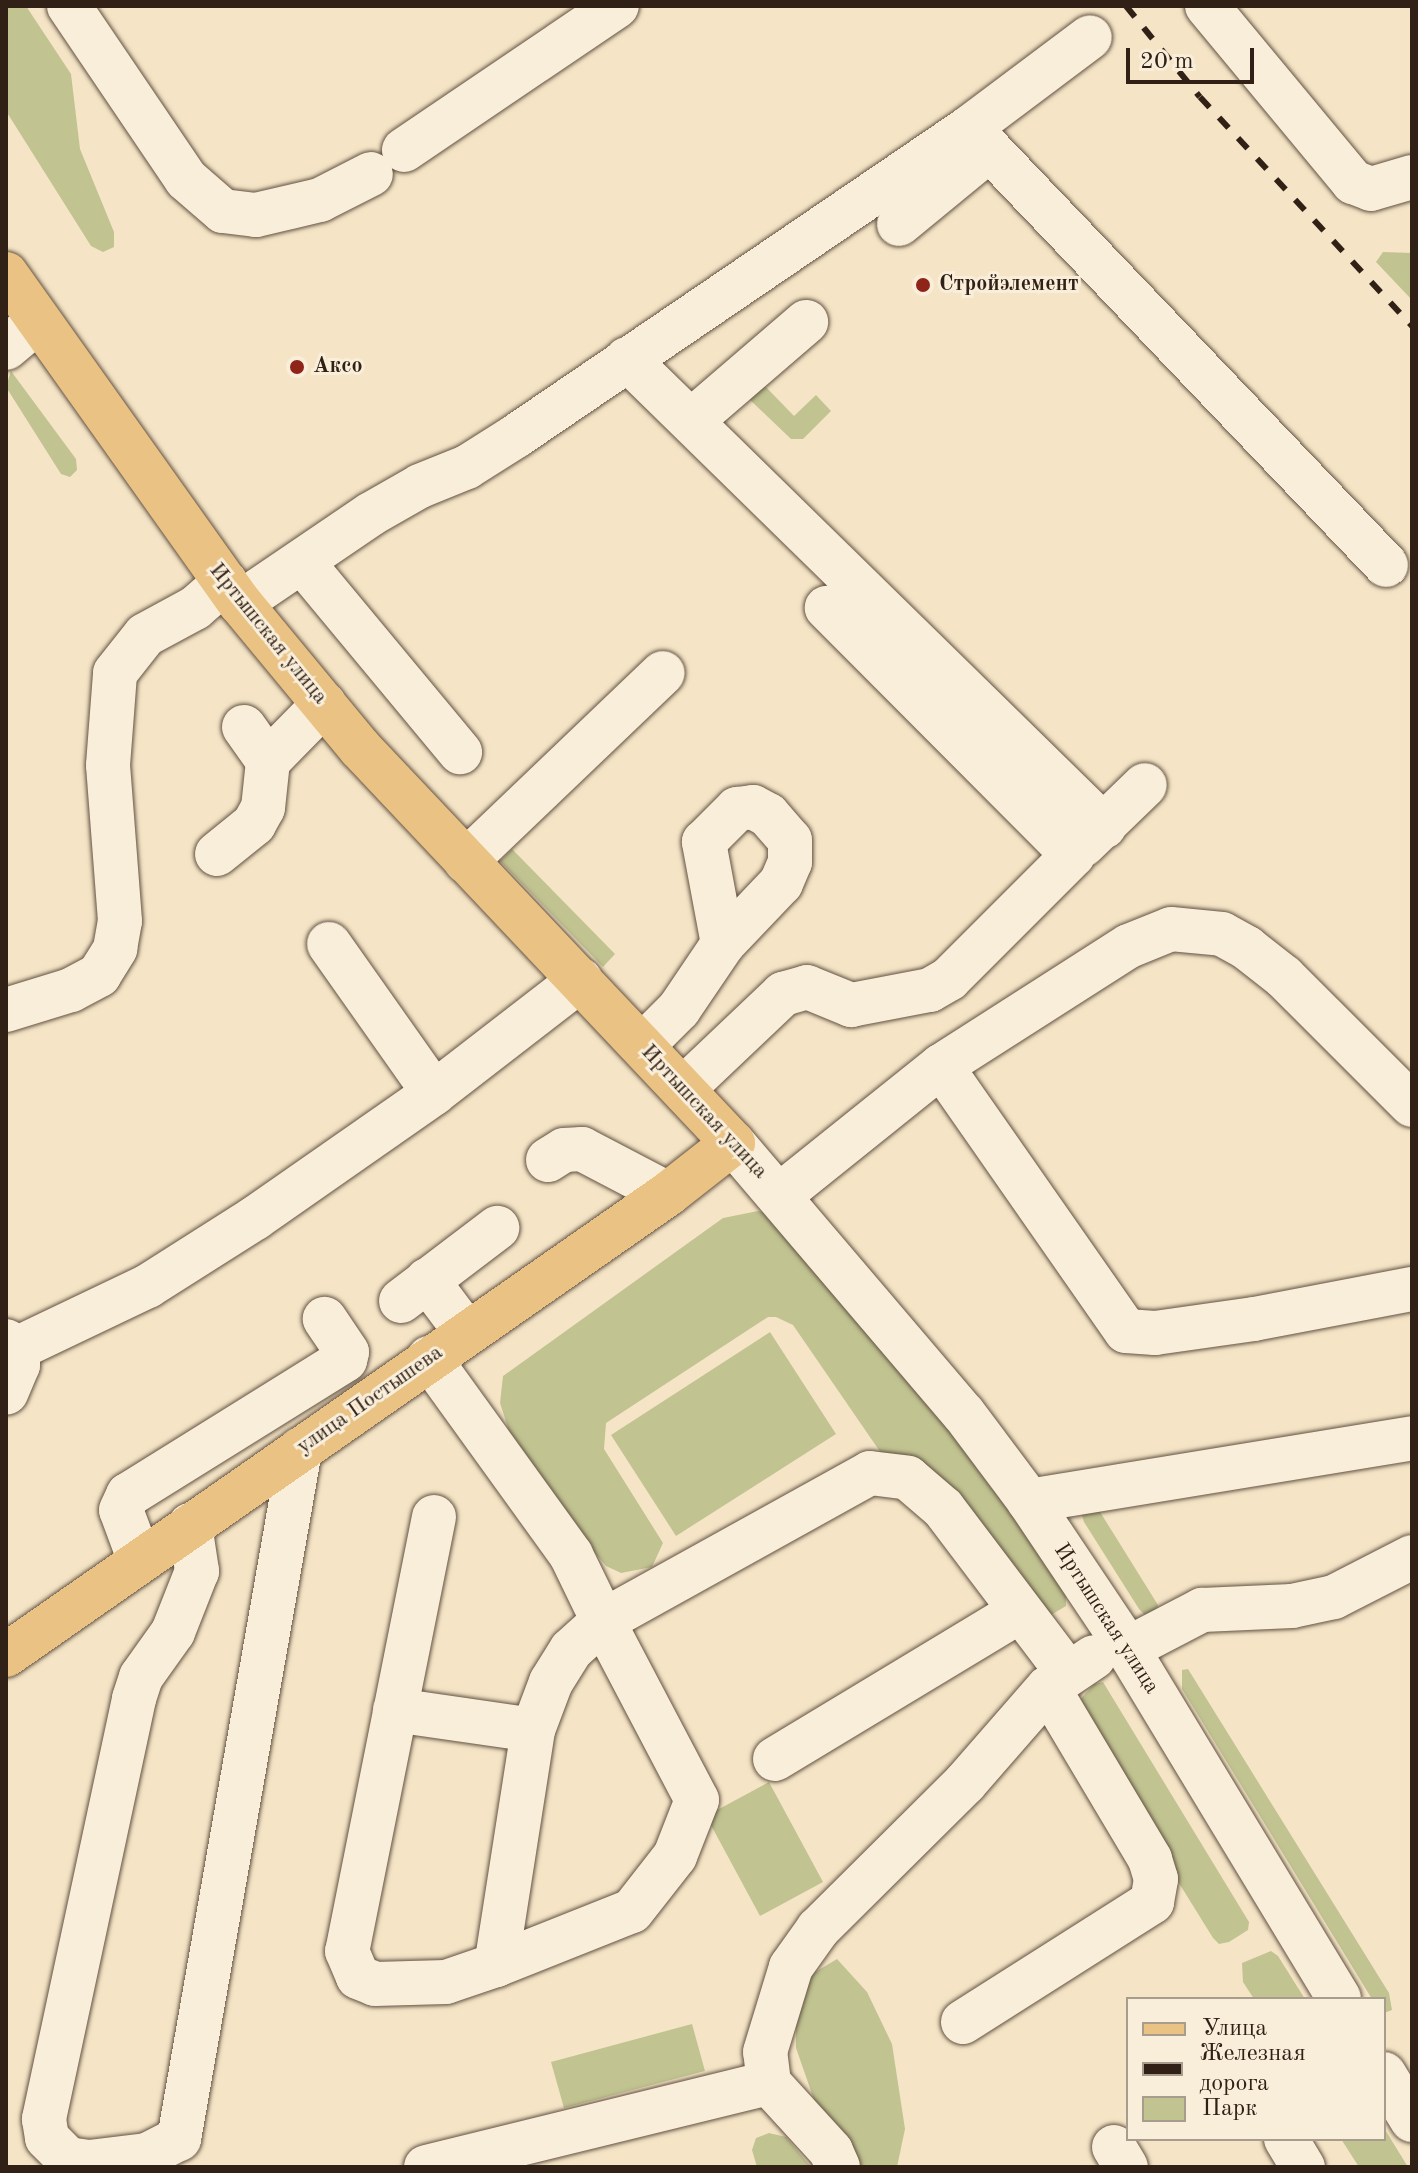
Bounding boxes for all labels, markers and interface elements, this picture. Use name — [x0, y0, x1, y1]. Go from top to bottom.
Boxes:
scale bar — [1130, 32, 1258, 82]
text: 20 m — [1140, 50, 1194, 74]
place label: Стройэлемент — [939, 272, 1079, 298]
marker: Стройэлемент — [914, 276, 932, 294]
place label: Аксо — [313, 354, 363, 380]
marker: Аксо — [288, 358, 306, 376]
street label: Иртышская улица — [203, 558, 333, 710]
street label: Иртышская улица — [635, 1039, 773, 1185]
street label: улица Постышева — [292, 1340, 448, 1460]
street label: Иртышская улица — [1047, 1539, 1165, 1699]
legend — [1126, 1997, 1386, 2141]
text: Улица — [1202, 2017, 1267, 2041]
text: Железная дорога — [1199, 2042, 1306, 2096]
text: Парк — [1202, 2097, 1257, 2121]

